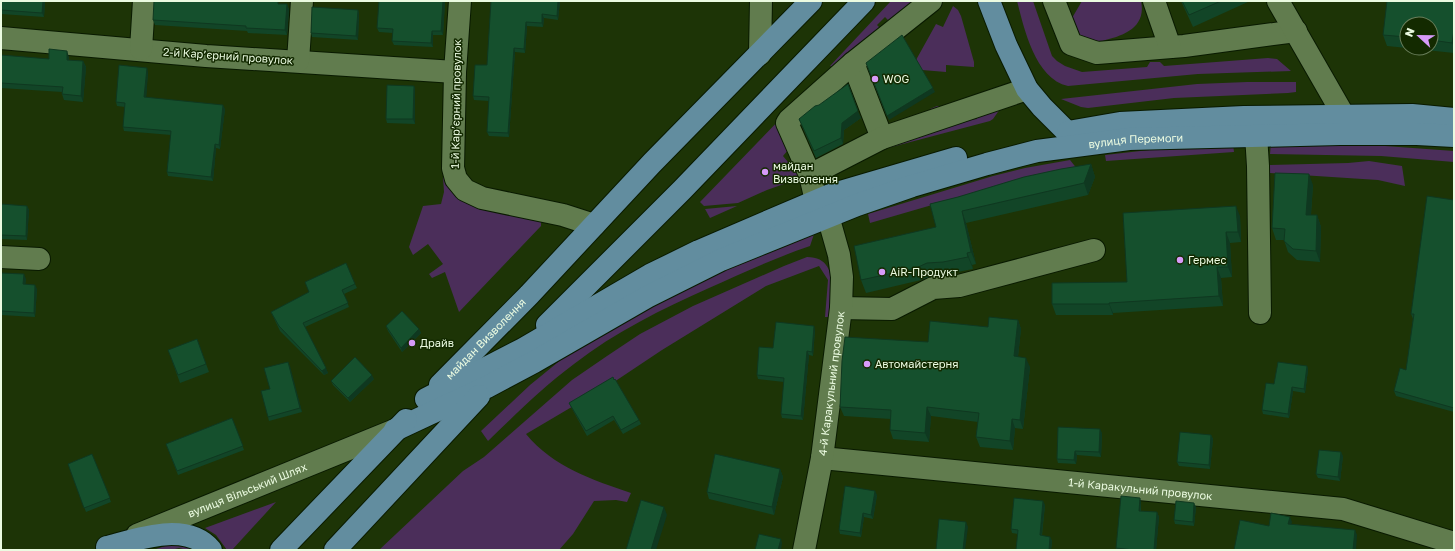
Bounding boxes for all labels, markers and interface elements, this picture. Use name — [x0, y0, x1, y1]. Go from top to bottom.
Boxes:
north arrow — [1399, 16, 1439, 56]
text: N — [1402, 26, 1417, 38]
street label: 1-й Карʼєрний провулок — [448, 38, 463, 169]
street label: 2-й Карʼєрний провулок — [162, 44, 294, 67]
place label: WOG — [883, 72, 910, 85]
marker: WOG — [870, 74, 880, 84]
street label: вулиця Перемоги — [1087, 131, 1183, 150]
place label: майдан Визволення — [773, 159, 838, 185]
marker: майдан Визволення — [760, 167, 770, 177]
place label: Гермес — [1188, 253, 1226, 266]
marker: Гермес — [1175, 255, 1185, 265]
place label: AiR-Продукт — [890, 265, 959, 278]
marker: AiR-Продукт — [877, 267, 887, 277]
street label: майдан Визволення — [443, 295, 528, 382]
street label: 4-й Каракульний провулок — [815, 309, 847, 457]
place label: Драйв — [420, 336, 454, 349]
marker: Драйв — [407, 338, 417, 348]
place label: Автомайстерня — [875, 357, 959, 370]
marker: Автомайстерня — [862, 359, 872, 369]
street label: вулиця Вільський Шлях — [186, 460, 309, 520]
street label: 1-й Каракульний провулок — [1068, 475, 1214, 502]

